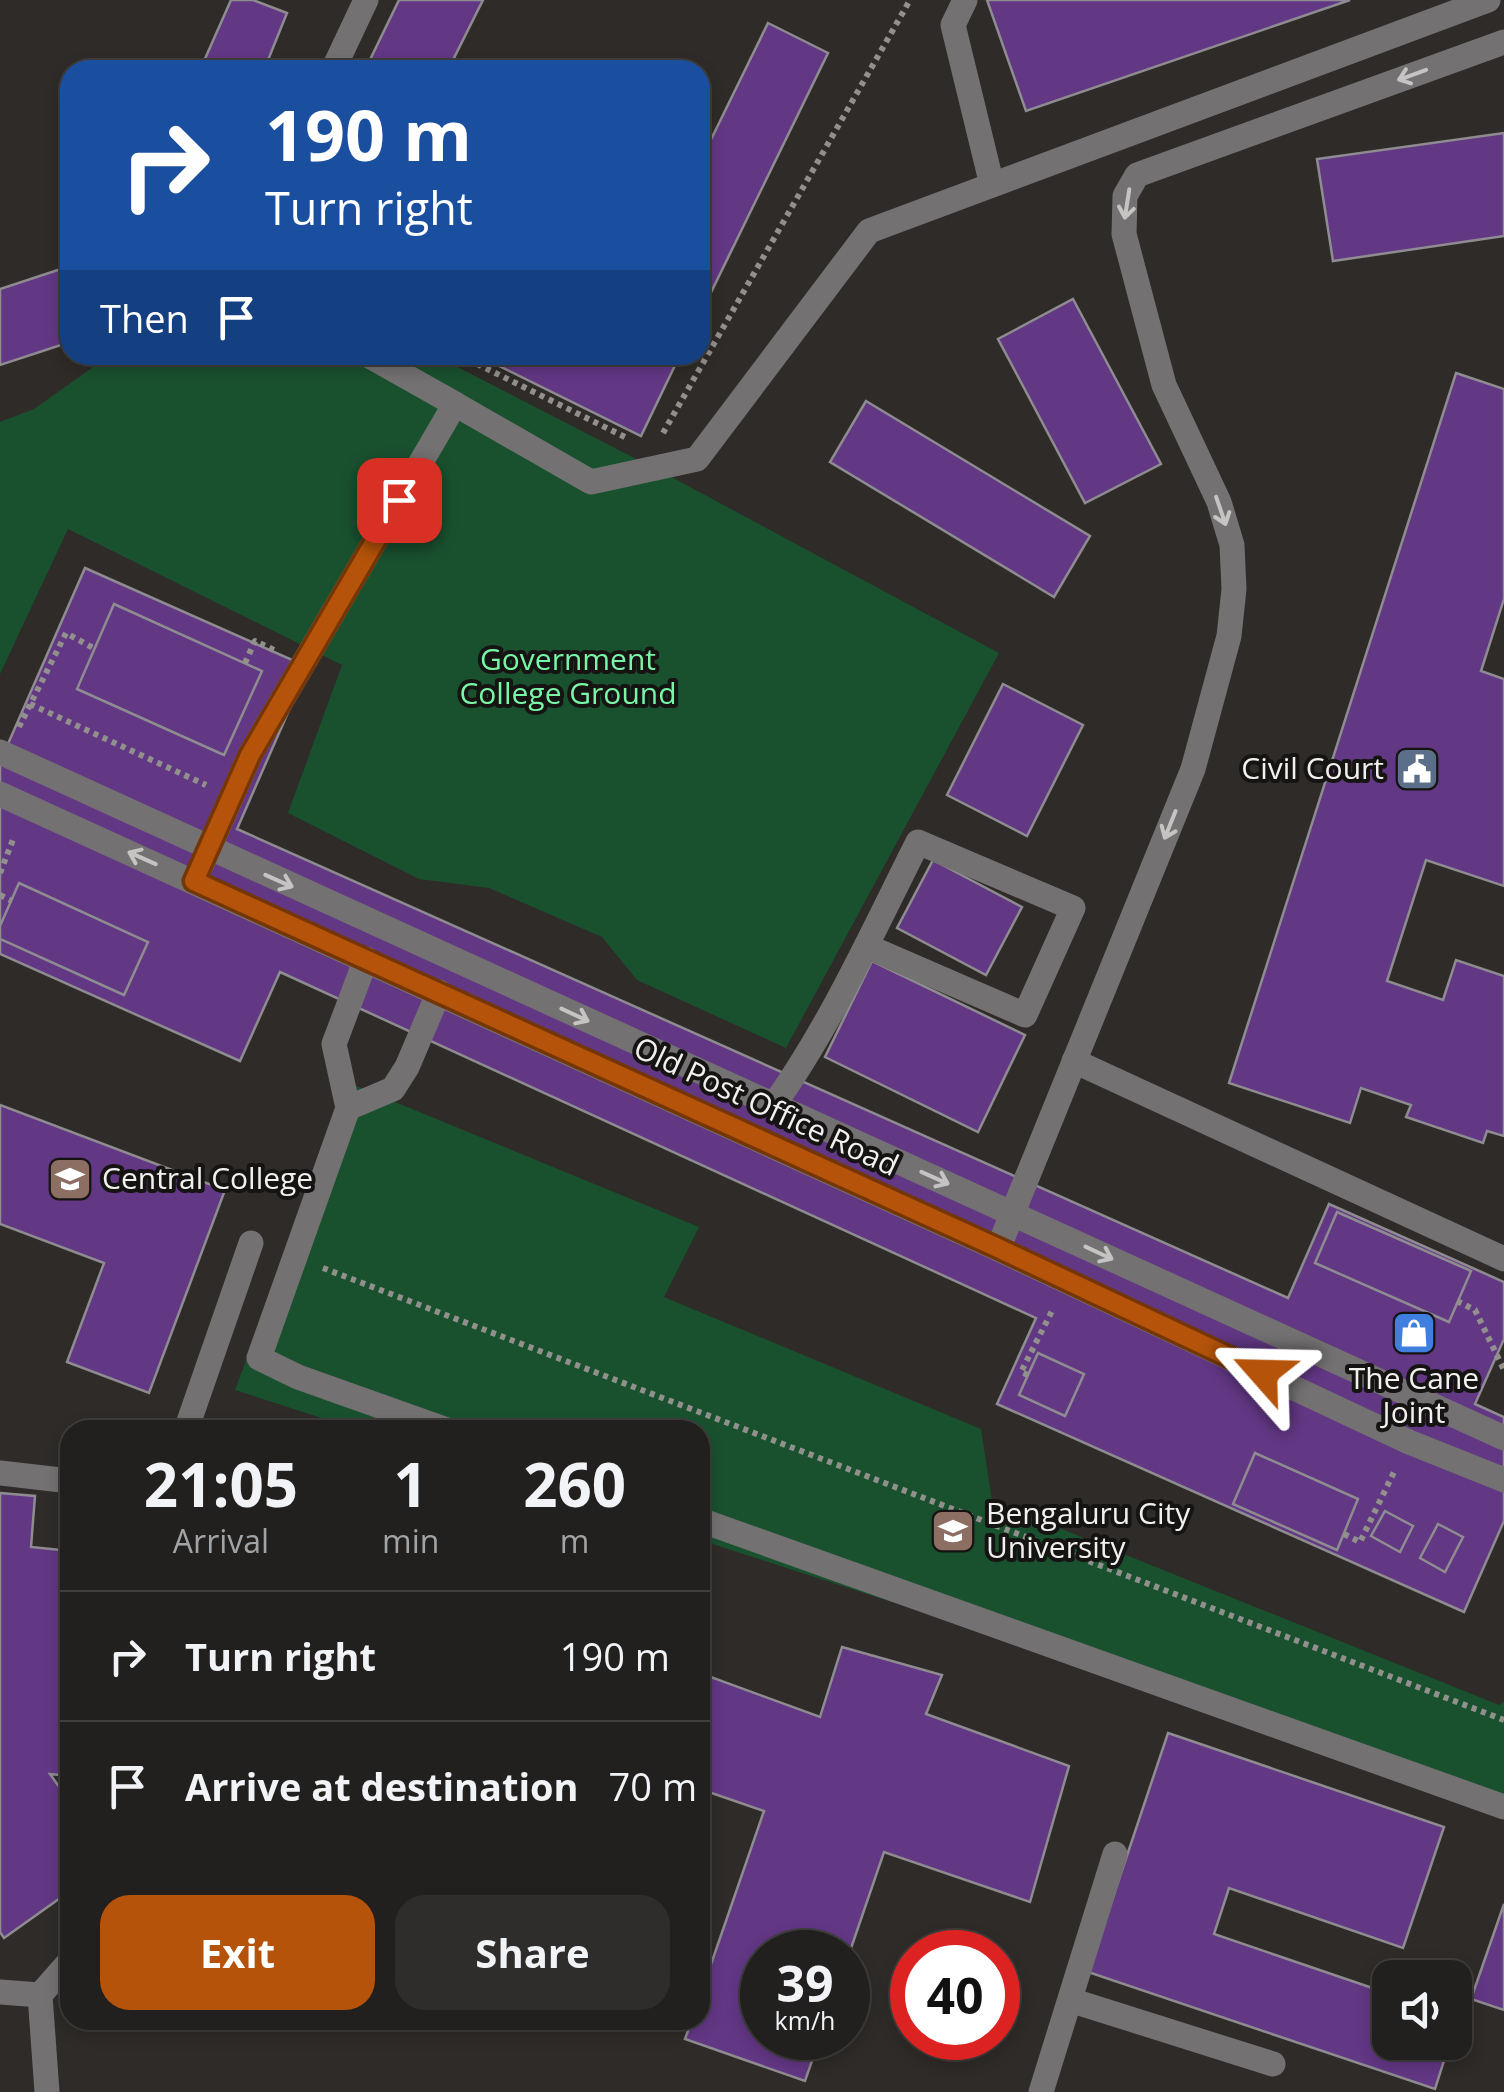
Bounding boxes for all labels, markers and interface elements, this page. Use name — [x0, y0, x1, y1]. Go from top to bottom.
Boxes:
one-way arrow — [1398, 67, 1429, 85]
text: 190 m — [265, 86, 472, 182]
icon: right — [100, 100, 230, 230]
text: Turn right — [265, 177, 473, 238]
one-way arrow — [1117, 187, 1136, 220]
icon: arrive — [209, 290, 264, 345]
text: Then — [100, 292, 189, 344]
pin — [357, 458, 442, 543]
icon: arrive — [372, 473, 427, 528]
one-way arrow — [1213, 494, 1231, 525]
park label: Government College Ground — [459, 638, 677, 713]
public building icon: Civil Court — [1394, 746, 1440, 792]
place label: Civil Court — [1241, 747, 1384, 788]
one-way arrow — [1160, 809, 1178, 839]
one-way arrow — [128, 848, 158, 867]
one-way arrow — [263, 872, 293, 891]
one-way arrow — [559, 1007, 589, 1026]
street label: Old Post Office Road — [628, 1026, 906, 1185]
school or university icon: Central College — [47, 1156, 93, 1202]
place label: Central College — [102, 1157, 313, 1198]
one-way arrow — [919, 1170, 950, 1188]
one-way arrow — [1083, 1245, 1113, 1264]
shop icon: The Cane Joint — [1391, 1310, 1437, 1356]
position arrow — [1211, 1321, 1315, 1425]
place label: The Cane Joint — [1349, 1357, 1479, 1432]
text: 21:05 — [144, 1443, 298, 1525]
text: 1 — [394, 1443, 428, 1525]
text: 260 — [523, 1443, 626, 1525]
place label: Bengaluru City University — [986, 1492, 1191, 1567]
school or university icon: Bengaluru City University — [930, 1508, 976, 1554]
text: Arrival — [173, 1519, 269, 1562]
text: min — [382, 1519, 439, 1562]
text: m — [560, 1519, 589, 1562]
icon: right — [100, 1629, 155, 1684]
text: Turn right — [185, 1630, 376, 1682]
text: 190 m — [560, 1630, 670, 1682]
icon: arrive — [100, 1759, 155, 1814]
text: Arrive at destination — [185, 1760, 579, 1812]
text: 70 m — [609, 1760, 697, 1812]
button: Exit — [100, 1895, 375, 2010]
button: Share — [395, 1895, 670, 2010]
speed limit sign: 40 — [890, 1930, 1020, 2060]
text: 39 — [776, 1949, 834, 2017]
map controls — [1372, 1960, 1472, 2060]
button: sound — [1372, 1960, 1472, 2060]
text: km/h — [775, 2003, 835, 2037]

